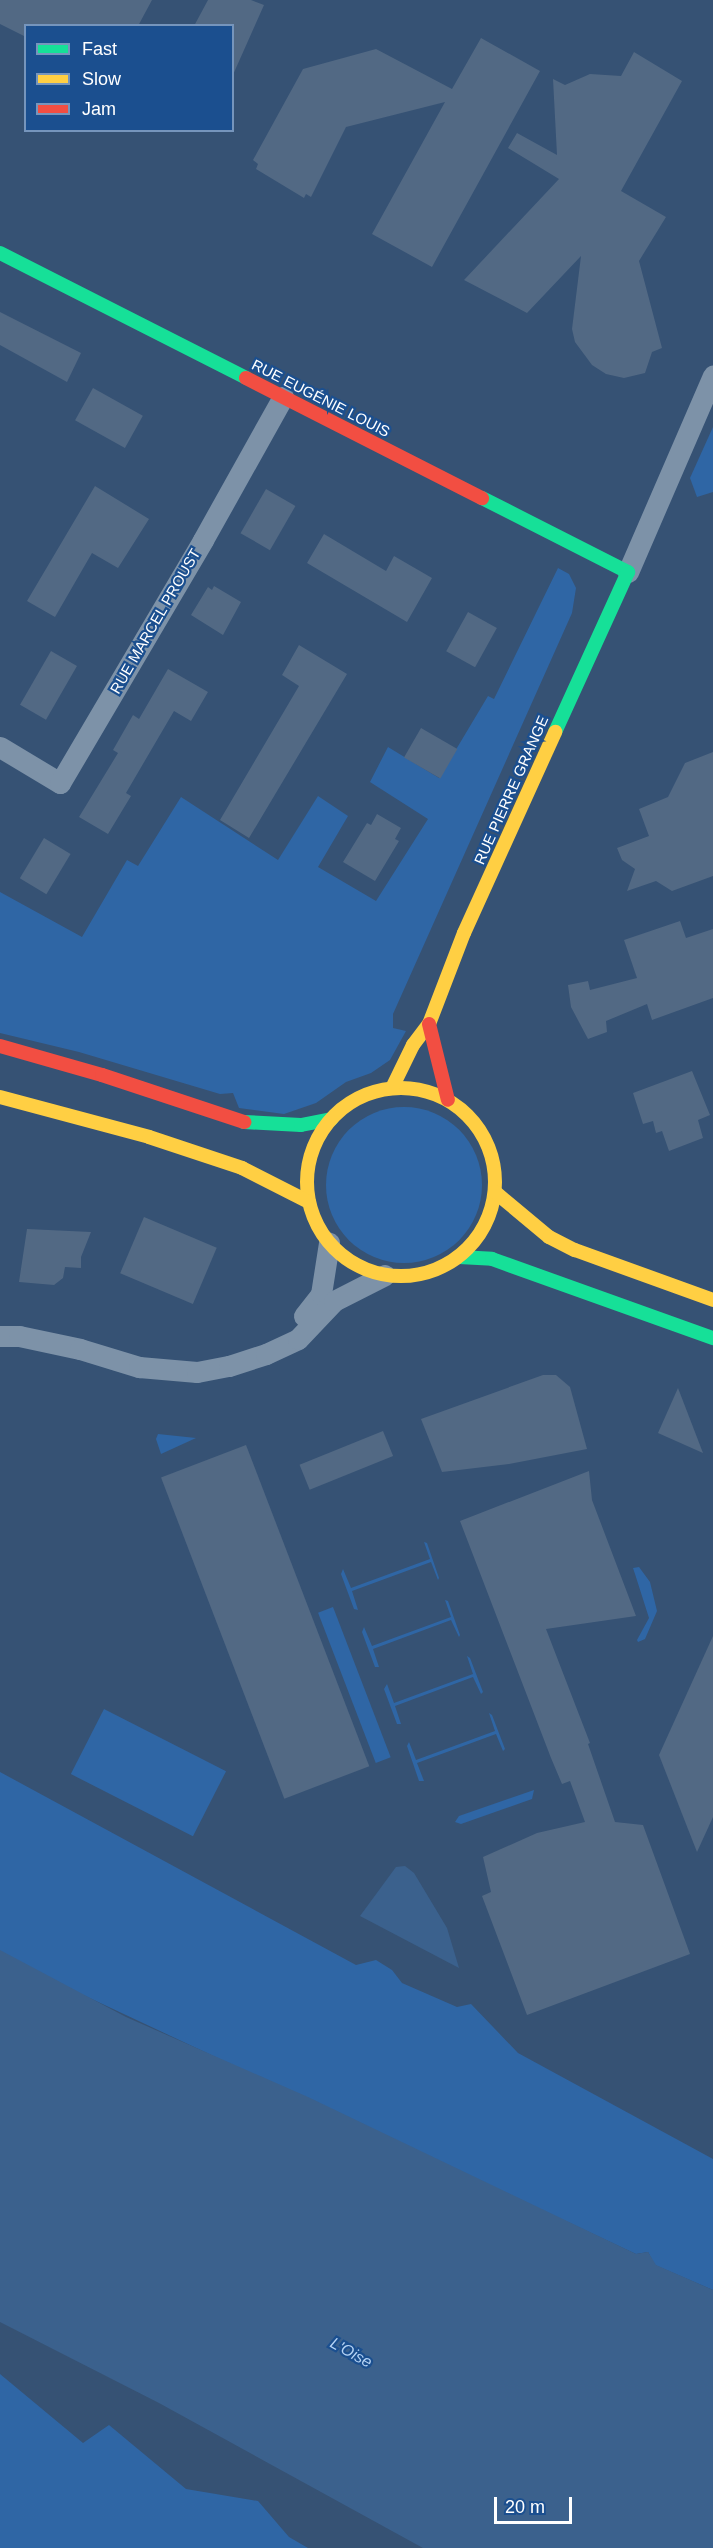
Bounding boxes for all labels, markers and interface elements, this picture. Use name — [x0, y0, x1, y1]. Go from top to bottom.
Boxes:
legend — [24, 24, 234, 132]
text: Fast — [82, 39, 117, 59]
text: Slow — [82, 69, 121, 89]
text: Jam — [82, 99, 116, 119]
street label: RUE EUGÉNIE LOUIS — [249, 355, 393, 441]
street label: RUE MARCEL PROUST — [106, 545, 204, 697]
street label: RUE PIERRE GRANGE — [470, 713, 552, 867]
water label: L'Oise — [327, 2334, 375, 2372]
scale bar — [497, 2485, 575, 2523]
text: 20 m — [505, 2497, 545, 2517]

